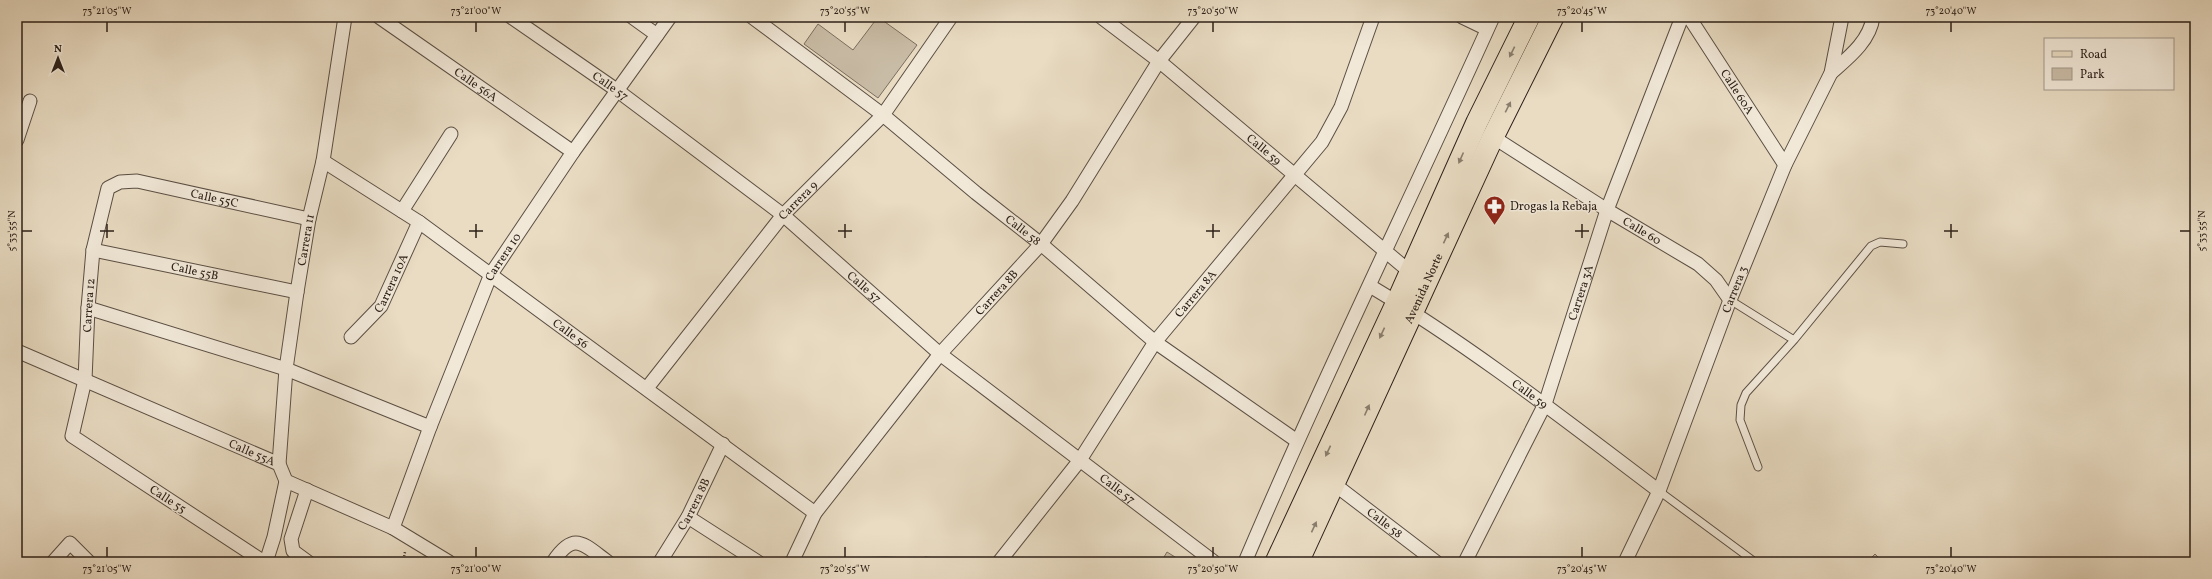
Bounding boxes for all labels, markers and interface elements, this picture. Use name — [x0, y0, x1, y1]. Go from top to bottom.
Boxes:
text: 73°21'05"W — [82, 4, 132, 18]
text: 73°21'00"W — [451, 4, 501, 18]
text: 73°20'55"W — [820, 4, 870, 18]
text: 73°20'50"W — [1188, 4, 1238, 18]
text: 73°20'45"W — [1557, 4, 1607, 18]
text: 73°20'40"W — [1925, 4, 1977, 18]
north arrow — [38, 38, 78, 78]
legend — [2044, 38, 2174, 90]
text: N — [54, 42, 62, 57]
one-way arrow — [1508, 46, 1515, 58]
text: Road — [2080, 47, 2107, 63]
street label: Calle 56A — [450, 65, 501, 106]
street label: Calle 60A — [1716, 67, 1757, 118]
text: Park — [2080, 67, 2105, 83]
street label: Calle 57 — [589, 68, 631, 105]
one-way arrow — [1504, 102, 1511, 113]
street label: Calle 59 — [1243, 131, 1284, 169]
one-way arrow — [1458, 152, 1464, 163]
street label: Carrera 9 — [775, 178, 822, 224]
street label: Calle 55C — [189, 186, 240, 212]
pharmacy icon: Drogas la Rebaja — [1482, 193, 1508, 226]
place label: Drogas la Rebaja — [1510, 199, 1597, 215]
text: 5°33'55"N — [5, 210, 19, 252]
text: 5°33'55"N — [2195, 210, 2209, 252]
street label: Carrera 11 — [294, 212, 319, 267]
street label: Calle 58 — [1002, 212, 1044, 250]
street label: Calle 60 — [1619, 214, 1664, 249]
street label: Carrera 10 — [482, 230, 525, 284]
one-way arrow — [1443, 232, 1449, 243]
street label: Carrera 10A — [371, 251, 413, 317]
street label: Avenida Norte — [1401, 251, 1448, 327]
street label: Calle 55B — [169, 259, 220, 285]
street label: Carrera 3A — [1565, 263, 1598, 323]
street label: Carrera 3 — [1719, 264, 1752, 315]
street label: Carrera 8B — [972, 267, 1022, 319]
street label: Carrera 8A — [1172, 267, 1221, 322]
street label: Calle 57 — [843, 268, 884, 307]
street label: Carrera 12 — [80, 278, 100, 333]
street label: Calle 56 — [549, 316, 591, 353]
one-way arrow — [1379, 327, 1385, 339]
street label: Calle 59 — [1508, 376, 1551, 413]
one-way arrow — [1364, 404, 1370, 415]
street label: Calle 55A — [226, 436, 278, 471]
one-way arrow — [1325, 445, 1331, 457]
street label: Calle 57 — [1096, 471, 1138, 508]
street label: Carrera 8B — [674, 476, 714, 534]
street label: Calle 55 — [146, 482, 189, 518]
street label: Calle 58 — [1363, 505, 1405, 542]
one-way arrow — [1311, 521, 1317, 532]
text: 73°21'05"W — [82, 562, 132, 576]
text: 73°21'00"W — [451, 562, 501, 576]
text: 73°20'55"W — [820, 562, 870, 576]
text: 73°20'50"W — [1188, 562, 1238, 576]
text: 73°20'45"W — [1557, 562, 1607, 576]
text: 73°20'40"W — [1925, 562, 1977, 576]

